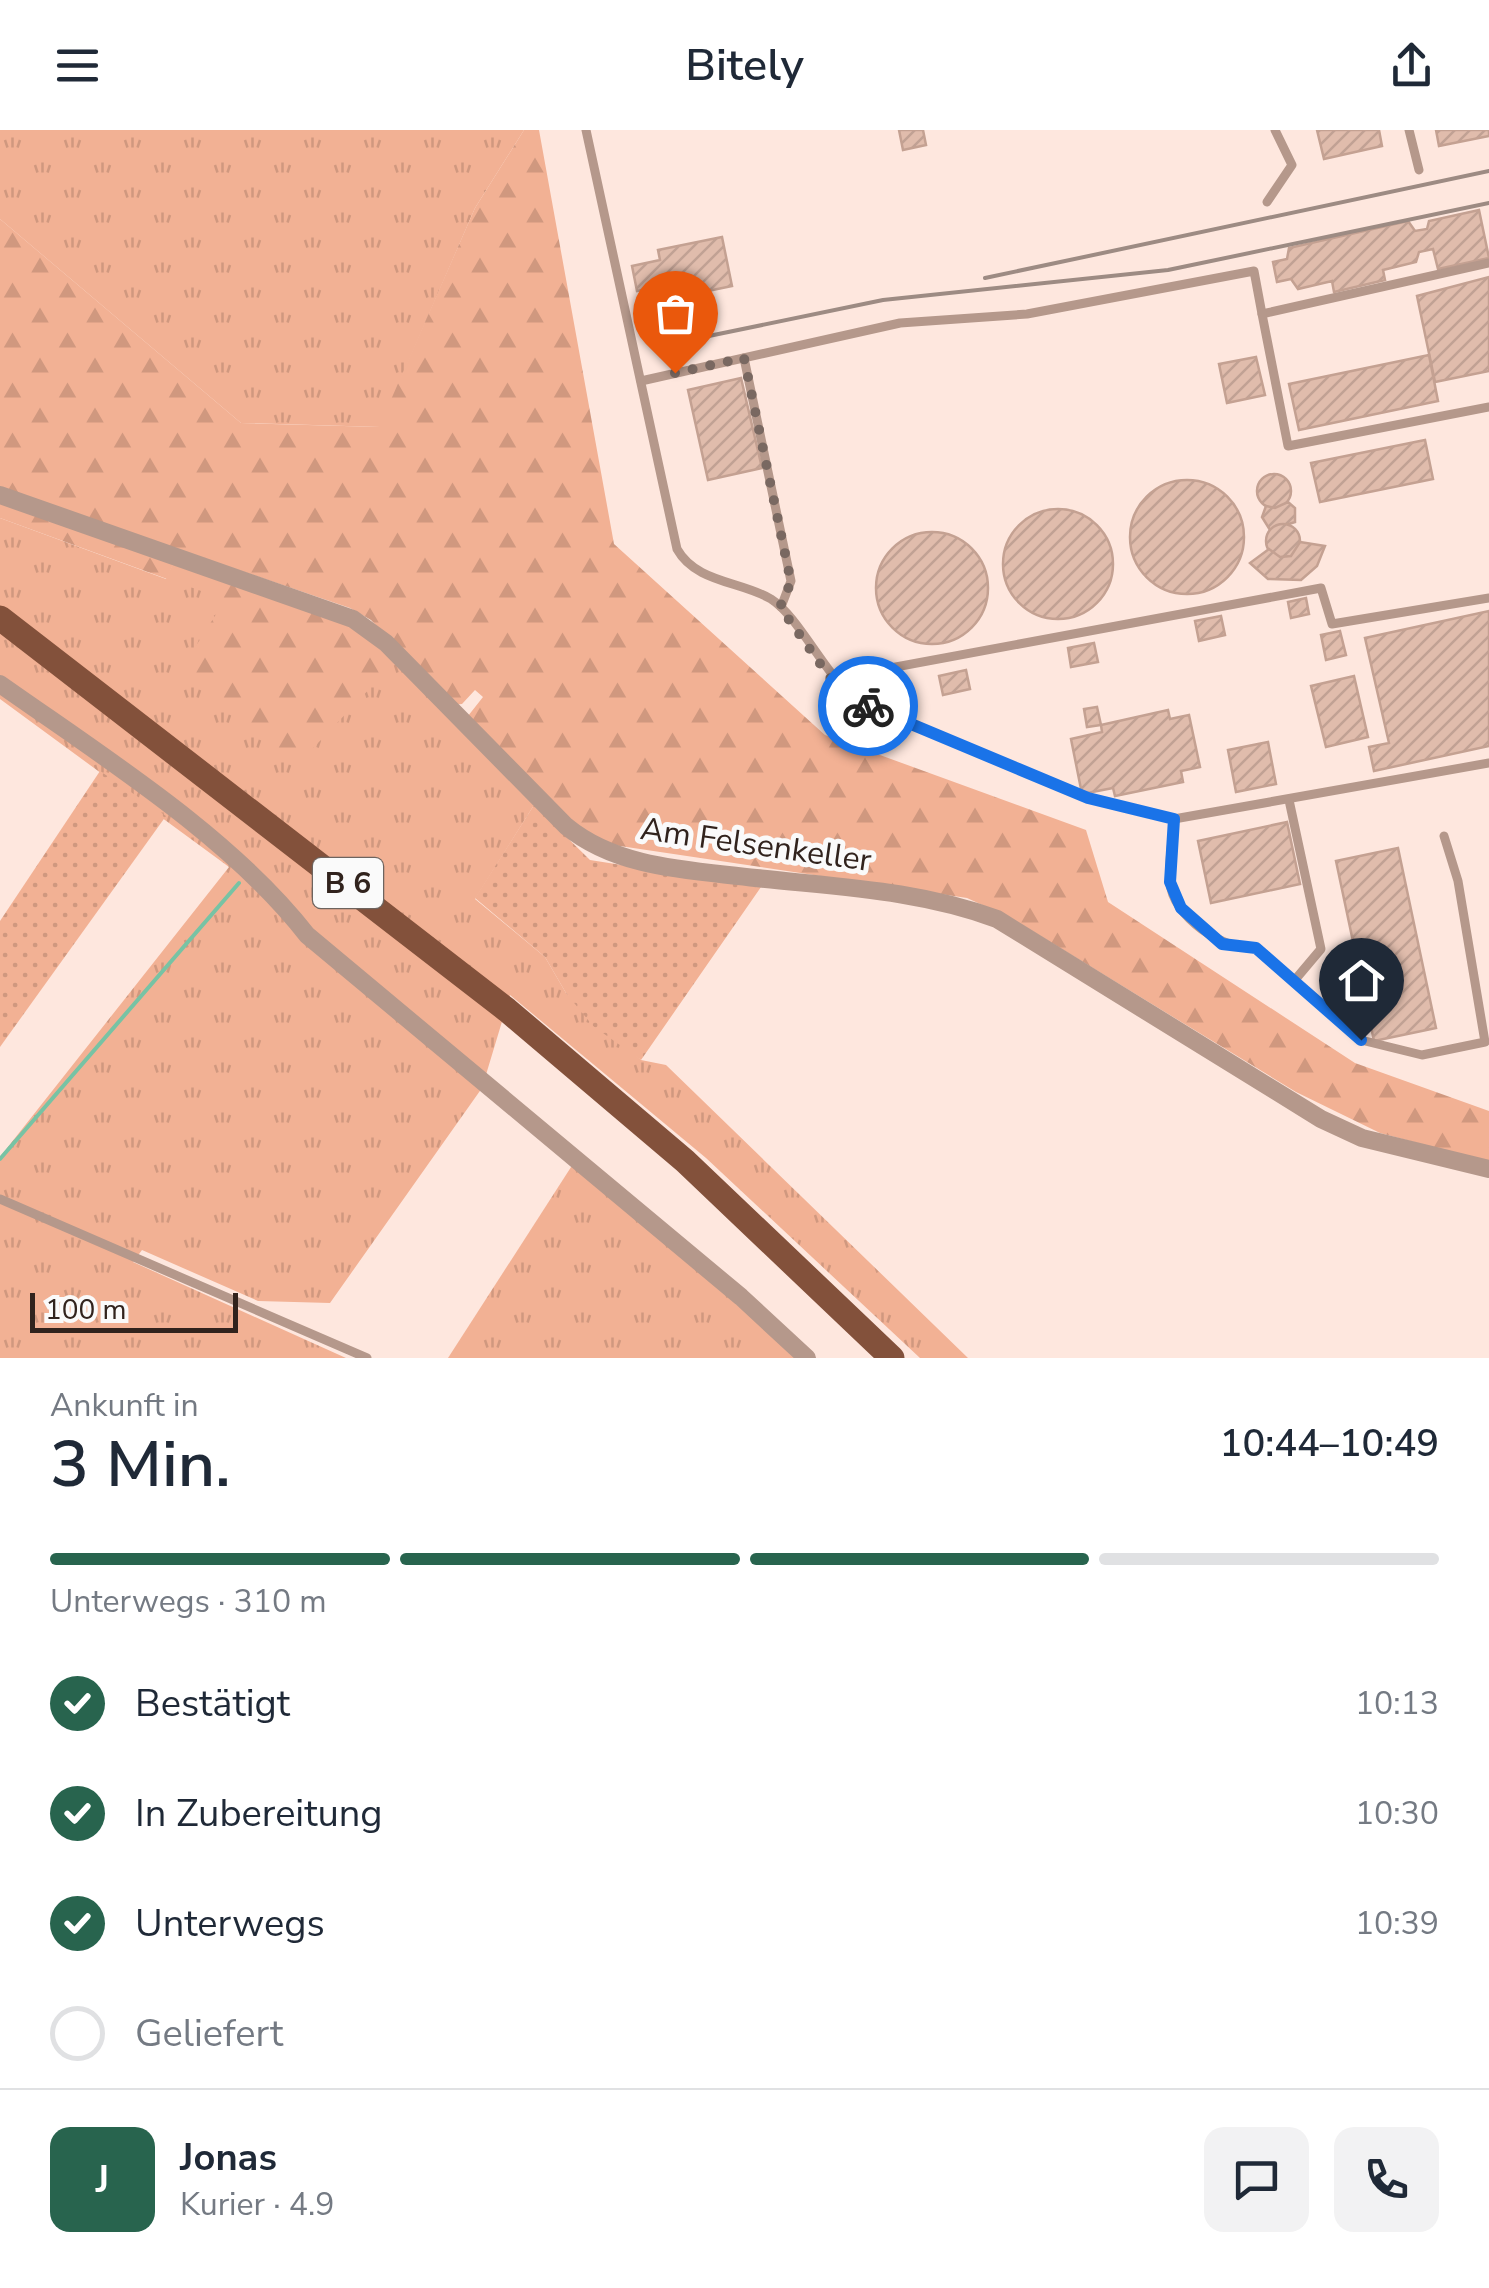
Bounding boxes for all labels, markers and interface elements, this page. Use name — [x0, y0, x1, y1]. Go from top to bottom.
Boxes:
text: Bitely — [685, 35, 804, 96]
icon: menu — [50, 38, 105, 93]
icon: share — [1384, 38, 1439, 93]
pin — [633, 271, 718, 374]
icon: bag — [648, 286, 703, 341]
courier — [818, 656, 918, 756]
icon: bike — [841, 679, 896, 734]
street label: Am Felsenkeller — [638, 807, 875, 882]
road number: B 6 — [313, 858, 383, 908]
pin — [1319, 938, 1404, 1041]
icon: home — [1334, 953, 1389, 1008]
scale bar — [30, 1288, 238, 1332]
text: 100 m — [45, 1291, 127, 1329]
text: Ankunft in — [50, 1384, 199, 1427]
text: 10:44–10:49 — [1220, 1418, 1439, 1469]
text: 3 Min. — [50, 1420, 231, 1509]
text: Unterwegs · 310 m — [50, 1580, 327, 1623]
icon: check — [50, 1676, 105, 1731]
text: Bestätigt — [135, 1678, 290, 1729]
text: 10:13 — [1355, 1682, 1439, 1725]
icon: check — [50, 1786, 105, 1841]
text: In Zubereitung — [135, 1788, 383, 1839]
text: 10:30 — [1355, 1792, 1439, 1835]
icon: check — [50, 1896, 105, 1951]
text: Unterwegs — [135, 1898, 325, 1949]
text: 10:39 — [1355, 1902, 1439, 1945]
text: Geliefert — [135, 2008, 283, 2059]
button: chat — [1204, 2127, 1309, 2232]
button: phone — [1334, 2127, 1439, 2232]
text: Jonas — [180, 2132, 277, 2183]
text: J — [96, 2154, 109, 2205]
text: Kurier · 4.9 — [180, 2183, 334, 2226]

